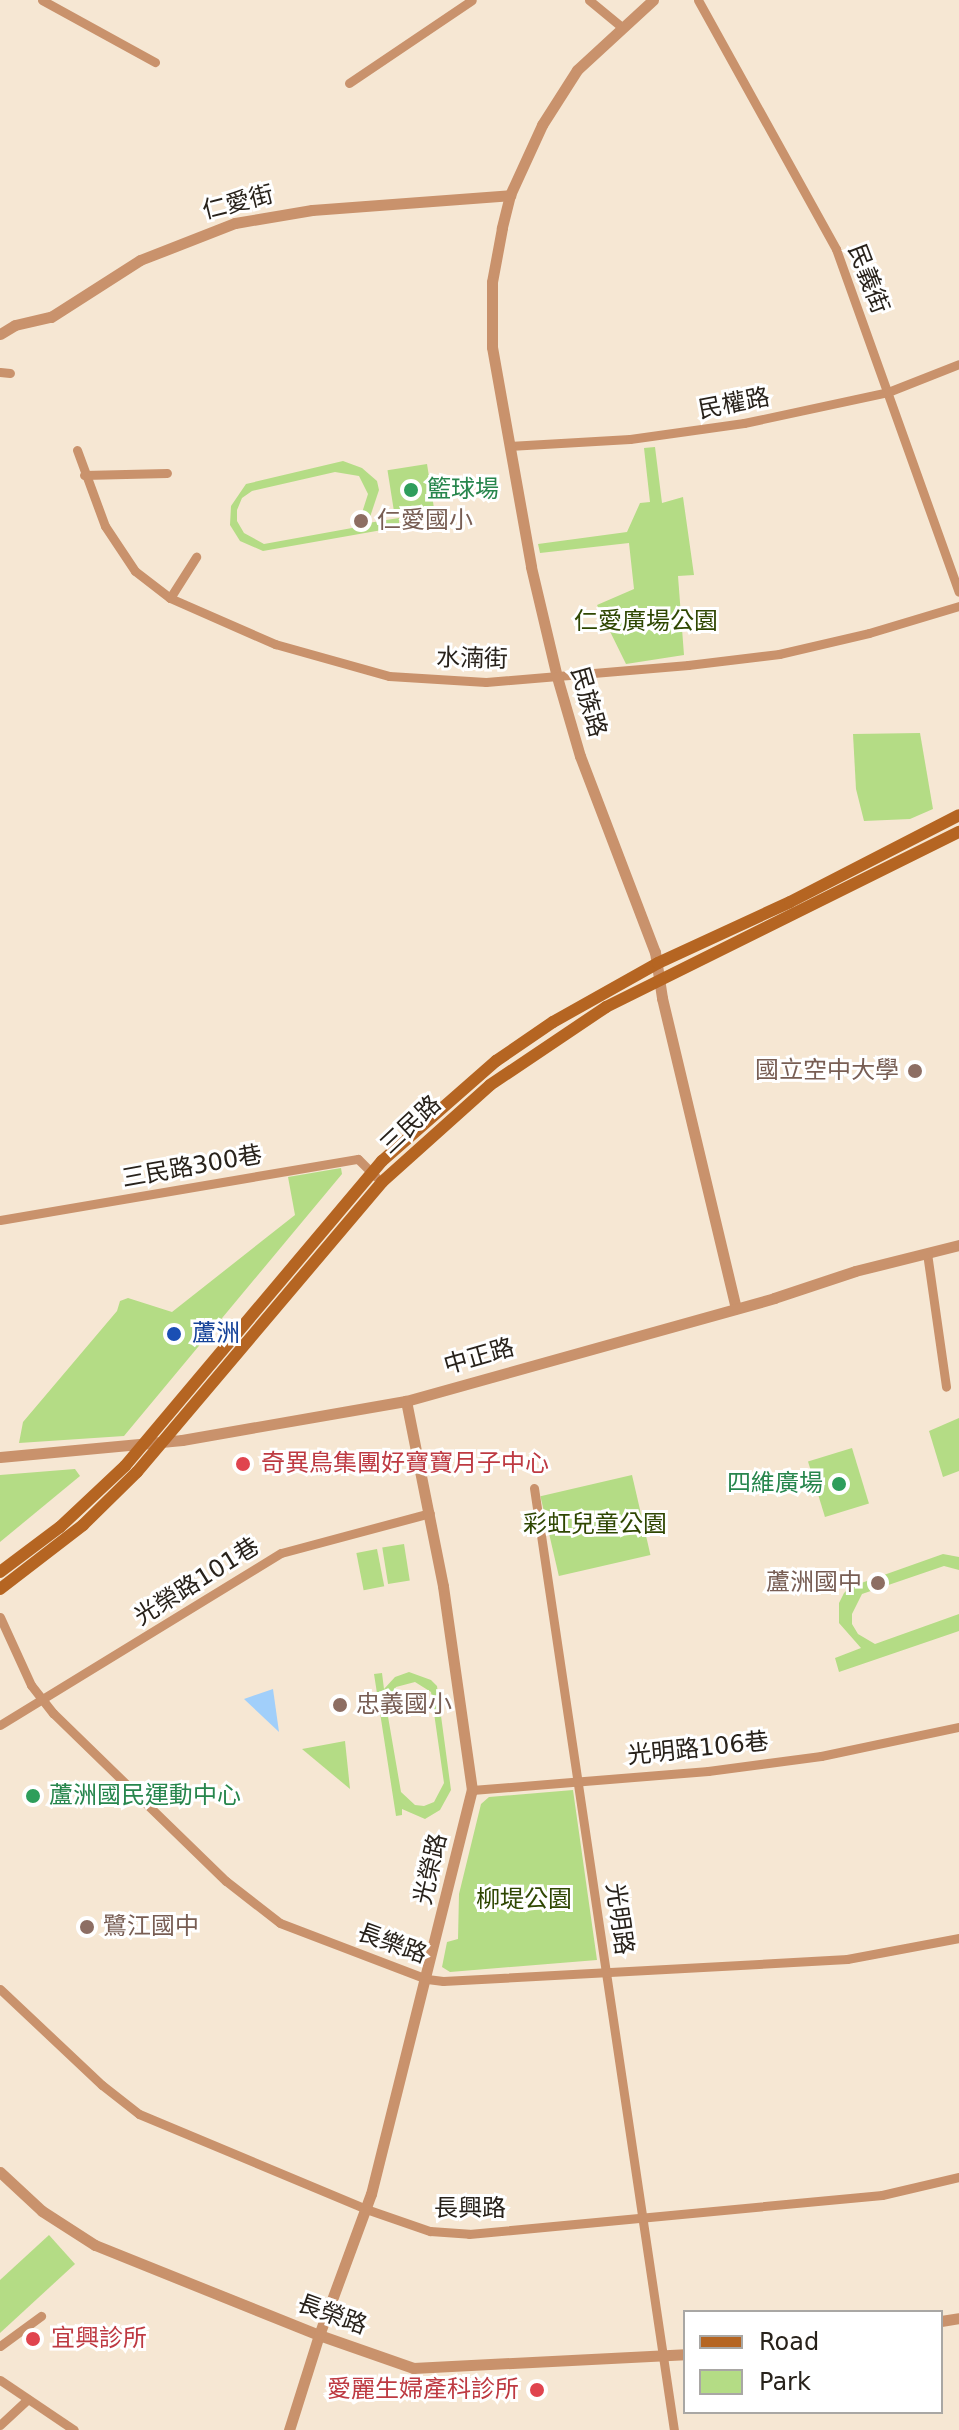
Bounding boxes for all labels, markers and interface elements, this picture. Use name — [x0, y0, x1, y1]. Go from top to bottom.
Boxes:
street label: 仁愛街 — [200, 180, 276, 226]
street label: 民義街 — [842, 240, 894, 318]
street label: 民權路 — [696, 383, 772, 425]
place label: 籃球場 — [427, 476, 499, 504]
marker: 籃球場 — [402, 481, 420, 499]
place label: 仁愛國小 — [377, 507, 473, 535]
marker: 仁愛國小 — [352, 512, 370, 530]
park label: 仁愛廣場公園 — [574, 608, 718, 636]
street label: 水湳街 — [436, 644, 508, 674]
street label: 民族路 — [564, 663, 612, 741]
place label: 國立空中大學 — [755, 1057, 899, 1085]
marker: 國立空中大學 — [906, 1062, 924, 1080]
street label: 三民路 — [375, 1090, 447, 1160]
street label: 三民路300巷 — [120, 1141, 264, 1193]
place label: 蘆洲 — [192, 1320, 240, 1348]
marker: 蘆洲 — [163, 1323, 185, 1345]
street label: 中正路 — [440, 1333, 518, 1381]
place label: 奇異鳥集團好寶寶月子中心 — [261, 1450, 549, 1478]
marker: 奇異鳥集團好寶寶月子中心 — [232, 1453, 254, 1475]
place label: 四維廣場 — [727, 1470, 823, 1498]
marker: 四維廣場 — [830, 1475, 848, 1493]
park label: 彩虹兒童公園 — [523, 1511, 667, 1539]
street label: 光榮路101巷 — [129, 1532, 265, 1632]
place label: 蘆洲國中 — [766, 1569, 862, 1597]
marker: 蘆洲國中 — [869, 1574, 887, 1592]
place label: 忠義國小 — [356, 1691, 452, 1719]
marker: 忠義國小 — [331, 1696, 349, 1714]
street label: 光明路106巷 — [626, 1727, 770, 1771]
place label: 蘆洲國民運動中心 — [49, 1782, 241, 1810]
marker: 蘆洲國民運動中心 — [24, 1787, 42, 1805]
street label: 光榮路 — [409, 1831, 453, 1907]
street label: 光明路 — [600, 1881, 638, 1957]
park label: 柳堤公園 — [476, 1886, 572, 1914]
place label: 鷺江國中 — [103, 1913, 199, 1941]
marker: 鷺江國中 — [78, 1918, 96, 1936]
street label: 長樂路 — [353, 1918, 431, 1970]
street label: 長興路 — [434, 2195, 506, 2223]
street label: 長榮路 — [293, 2289, 371, 2341]
legend — [683, 2310, 943, 2414]
place label: 宜興診所 — [51, 2325, 147, 2353]
marker: 宜興診所 — [22, 2328, 44, 2350]
text: Road — [759, 2328, 819, 2356]
text: Park — [759, 2368, 811, 2396]
place label: 愛麗生婦產科診所 — [327, 2376, 519, 2404]
marker: 愛麗生婦產科診所 — [526, 2379, 548, 2401]

